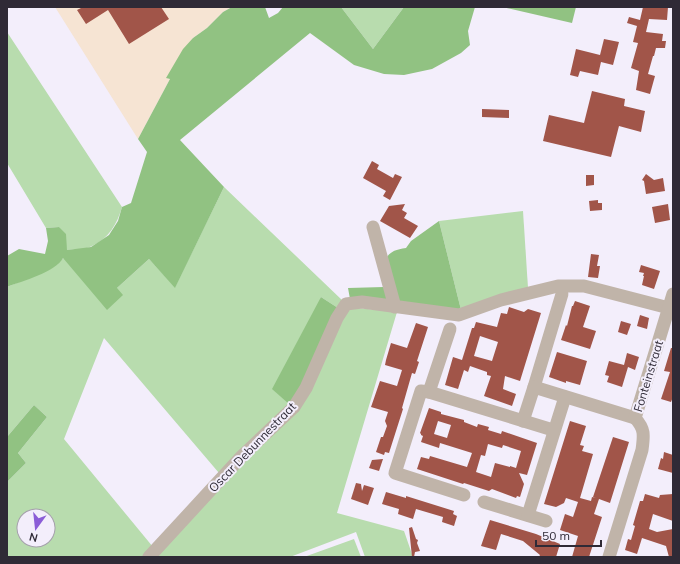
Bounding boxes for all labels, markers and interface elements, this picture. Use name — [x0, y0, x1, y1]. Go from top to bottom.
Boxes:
street label: Fonteinstraat — [630, 338, 666, 414]
street label: Oscar Debunnestraat — [205, 399, 299, 495]
north arrow — [16, 508, 56, 548]
scale bar — [536, 522, 601, 548]
text: 50 m — [542, 528, 570, 543]
text: N — [28, 530, 39, 545]

